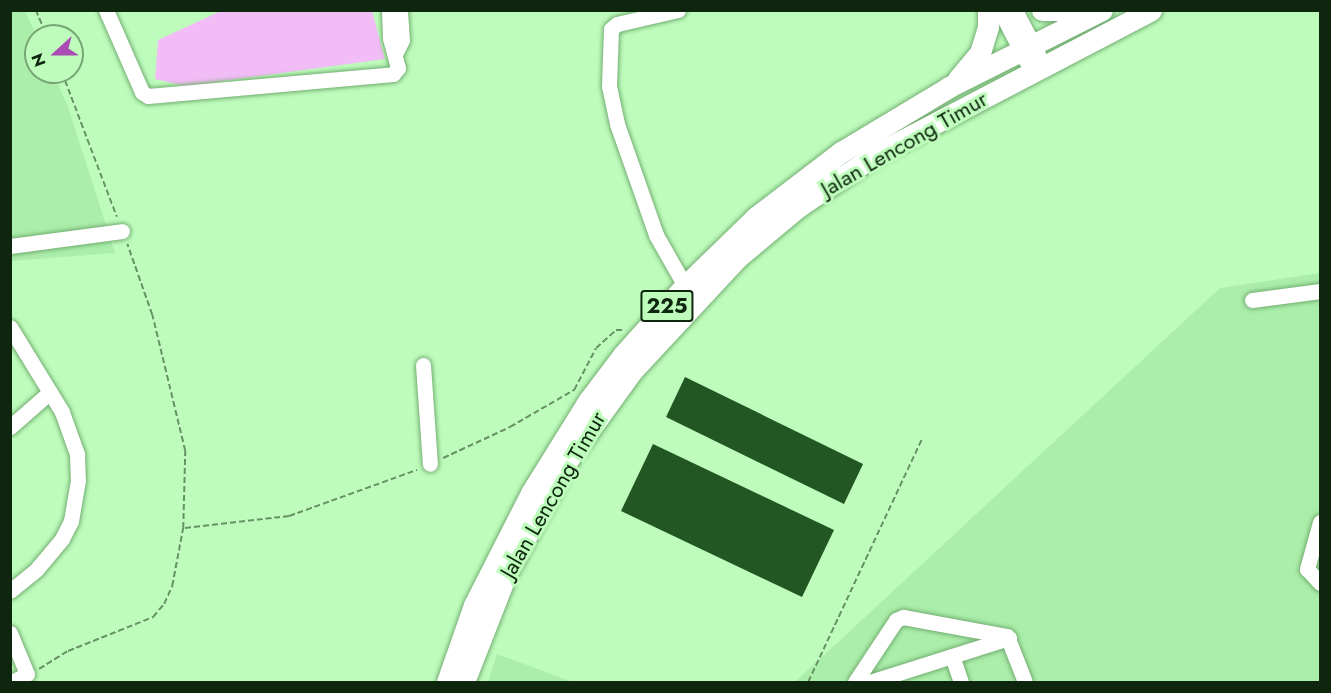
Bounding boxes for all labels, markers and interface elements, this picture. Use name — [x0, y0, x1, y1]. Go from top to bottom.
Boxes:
north arrow — [24, 24, 84, 84]
text: N — [26, 50, 52, 70]
street label: Jalan Lencong Timur — [816, 86, 992, 202]
road number: 225 — [640, 288, 694, 324]
street label: Jalan Lencong Timur — [495, 407, 611, 583]

